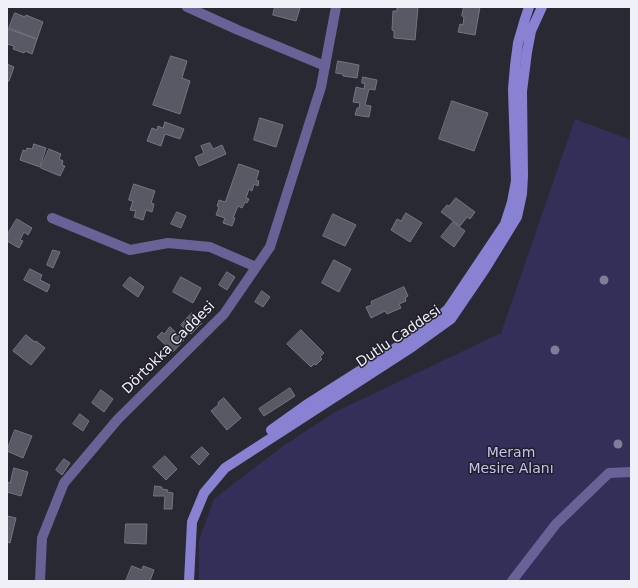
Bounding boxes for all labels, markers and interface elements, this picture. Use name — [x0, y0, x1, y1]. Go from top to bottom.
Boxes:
street label: Dörtokka Caddesi — [119, 298, 219, 398]
street label: Dutlu Caddesi — [354, 303, 444, 371]
park label: Meram Mesire Alanı — [468, 445, 554, 478]

